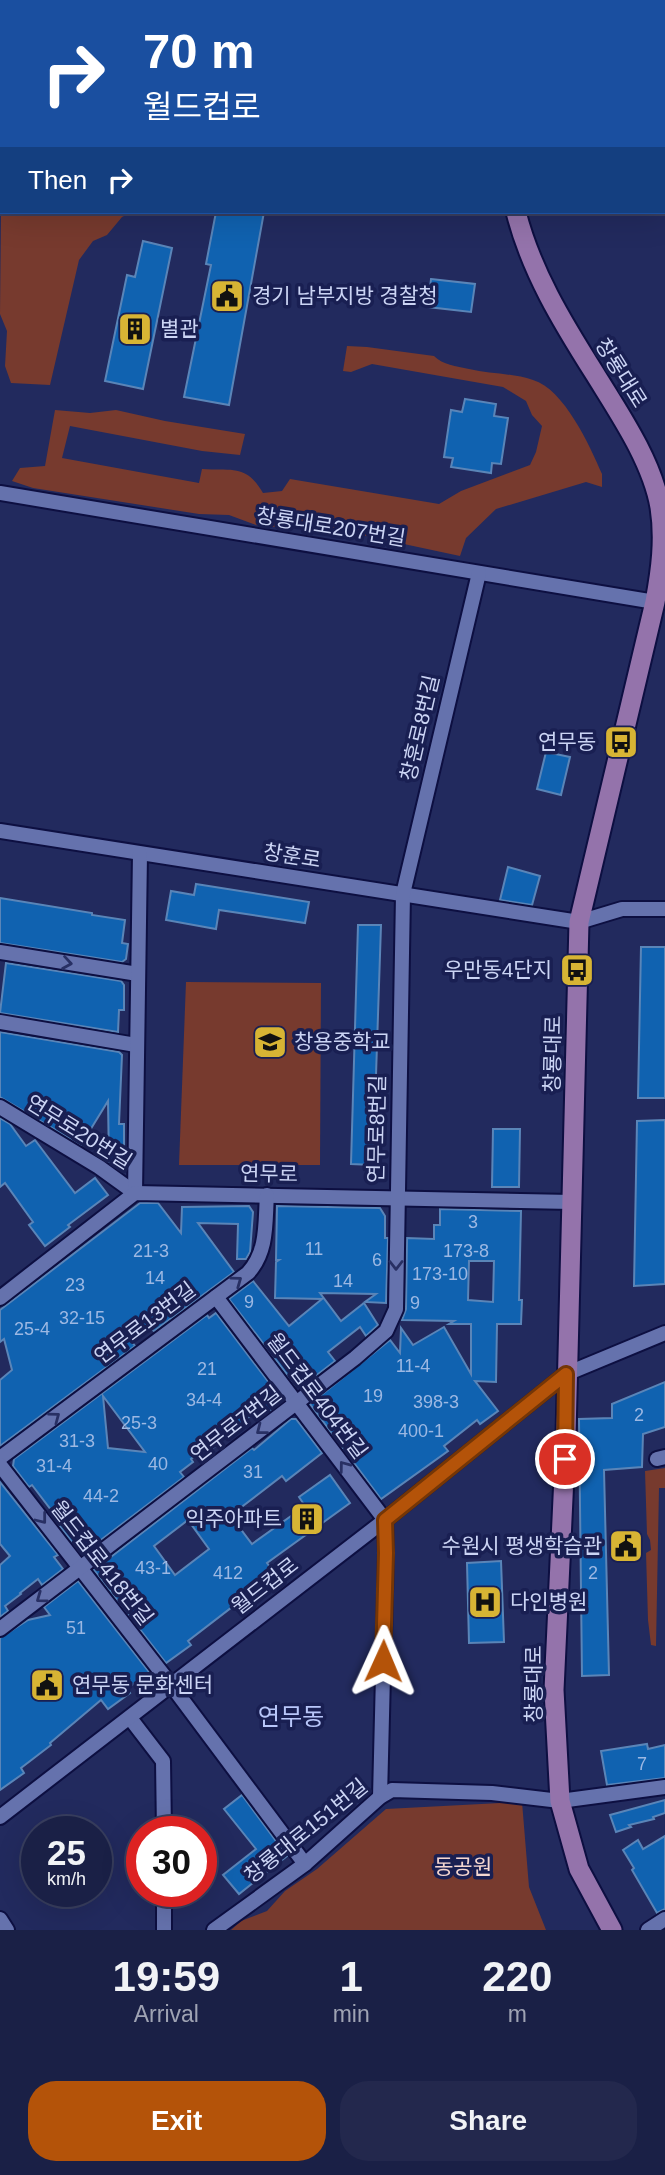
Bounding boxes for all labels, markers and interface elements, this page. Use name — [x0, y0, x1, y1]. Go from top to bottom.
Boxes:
text: 70 m — [143, 24, 255, 78]
icon: right — [28, 28, 119, 119]
text: 월드컵로 — [143, 89, 261, 125]
icon: right — [101, 161, 139, 199]
text: Then — [28, 165, 87, 195]
public building icon: 경기 남부지방 경찰청 — [208, 277, 246, 315]
place label: 경기 남부지방 경찰청 — [252, 284, 438, 307]
building icon: 별관 — [116, 310, 154, 348]
place label: 별관 — [160, 317, 199, 340]
street label: 창룡대로 — [591, 334, 652, 412]
street label: 창룡대로207번길 — [255, 503, 407, 550]
street label: 창훈로8번길 — [396, 673, 443, 783]
bus stop icon: 연무동 — [602, 723, 640, 761]
place label: 연무동 — [538, 730, 596, 753]
street label: 창훈로 — [262, 840, 323, 871]
bus stop icon: 우만동4단지 — [558, 951, 596, 989]
one-way arrow — [61, 955, 73, 970]
place label: 우만동4단지 — [444, 958, 552, 981]
street label: 창룡대로 — [540, 1015, 565, 1093]
school or university icon: 창용중학교 — [251, 1023, 289, 1061]
place label: 창용중학교 — [294, 1030, 391, 1053]
street label: 연무로8번길 — [364, 1075, 389, 1183]
street label: 연무로20번길 — [22, 1090, 136, 1173]
street label: 연무로 — [240, 1161, 298, 1186]
house number: 3 — [468, 1212, 478, 1232]
house number: 11 — [305, 1239, 323, 1259]
house number: 21-3 — [133, 1241, 169, 1261]
house number: 173-8 — [443, 1241, 489, 1261]
house number: 6 — [372, 1250, 382, 1270]
one-way arrow — [388, 1261, 404, 1271]
house number: 173-10 — [412, 1264, 468, 1284]
house number: 14 — [145, 1268, 165, 1288]
house number: 14 — [333, 1271, 353, 1291]
house number: 23 — [65, 1275, 85, 1295]
street label: 연무로13번길 — [90, 1277, 200, 1368]
one-way arrow — [229, 1277, 242, 1289]
house number: 9 — [244, 1292, 254, 1312]
house number: 9 — [410, 1293, 420, 1313]
house number: 32-15 — [59, 1308, 105, 1328]
house number: 25-4 — [14, 1319, 50, 1339]
street label: 월드컵로404번길 — [263, 1328, 372, 1463]
house number: 11-4 — [396, 1356, 430, 1376]
house number: 21 — [197, 1359, 217, 1379]
street label: 연무로7번길 — [186, 1381, 285, 1466]
house number: 19 — [363, 1386, 383, 1406]
house number: 34-4 — [186, 1390, 222, 1410]
house number: 398-3 — [413, 1392, 459, 1412]
house number: 2 — [634, 1405, 644, 1425]
one-way arrow — [47, 1412, 60, 1425]
house number: 25-3 — [121, 1413, 157, 1433]
house number: 400-1 — [398, 1421, 444, 1441]
one-way arrow — [256, 1422, 269, 1435]
pin — [535, 1429, 595, 1489]
house number: 31-3 — [59, 1431, 95, 1451]
icon: arrive — [546, 1440, 584, 1478]
house number: 40 — [148, 1454, 168, 1474]
house number: 31-4 — [36, 1456, 72, 1476]
one-way arrow — [339, 1461, 352, 1473]
house number: 31 — [243, 1462, 263, 1482]
house number: 44-2 — [83, 1486, 119, 1506]
street label: 월드컵로418번길 — [47, 1496, 158, 1629]
building icon: 익주아파트 — [288, 1500, 326, 1538]
place label: 익주아파트 — [185, 1507, 282, 1530]
one-way arrow — [33, 1511, 46, 1524]
public building icon: 수원시 평생학습관 — [607, 1527, 645, 1565]
place label: 수원시 평생학습관 — [442, 1534, 602, 1557]
street label: 월드컵로 — [227, 1553, 302, 1618]
house number: 43-1 — [135, 1558, 171, 1578]
house number: 412 — [213, 1563, 243, 1583]
house number: 2 — [588, 1563, 598, 1583]
hospital icon: 다인병원 — [466, 1583, 504, 1621]
one-way arrow — [36, 1590, 49, 1602]
place label: 다인병원 — [510, 1590, 587, 1613]
house number: 51 — [66, 1618, 86, 1638]
position arrow — [346, 1624, 420, 1698]
street label: 창룡대로 — [522, 1645, 545, 1723]
public building icon: 연무동 문화센터 — [28, 1666, 66, 1704]
place label: 연무동 문화센터 — [72, 1673, 213, 1696]
district label: 연무동 — [258, 1703, 324, 1730]
house number: 7 — [637, 1754, 647, 1774]
street label: 창룡대로151번길 — [240, 1774, 372, 1887]
speed limit sign: 30 — [126, 1816, 217, 1907]
text: 25 — [47, 1833, 86, 1872]
park label: 동공원 — [434, 1855, 492, 1878]
text: km/h — [47, 1869, 86, 1889]
text: 19:59 — [113, 1953, 220, 2000]
text: 1 — [339, 1953, 363, 2000]
text: 220 — [482, 1953, 552, 2000]
text: Arrival — [134, 2001, 199, 2027]
text: min — [333, 2001, 370, 2027]
text: m — [508, 2001, 527, 2027]
button: Exit — [28, 2081, 326, 2161]
button: Share — [340, 2081, 637, 2161]

